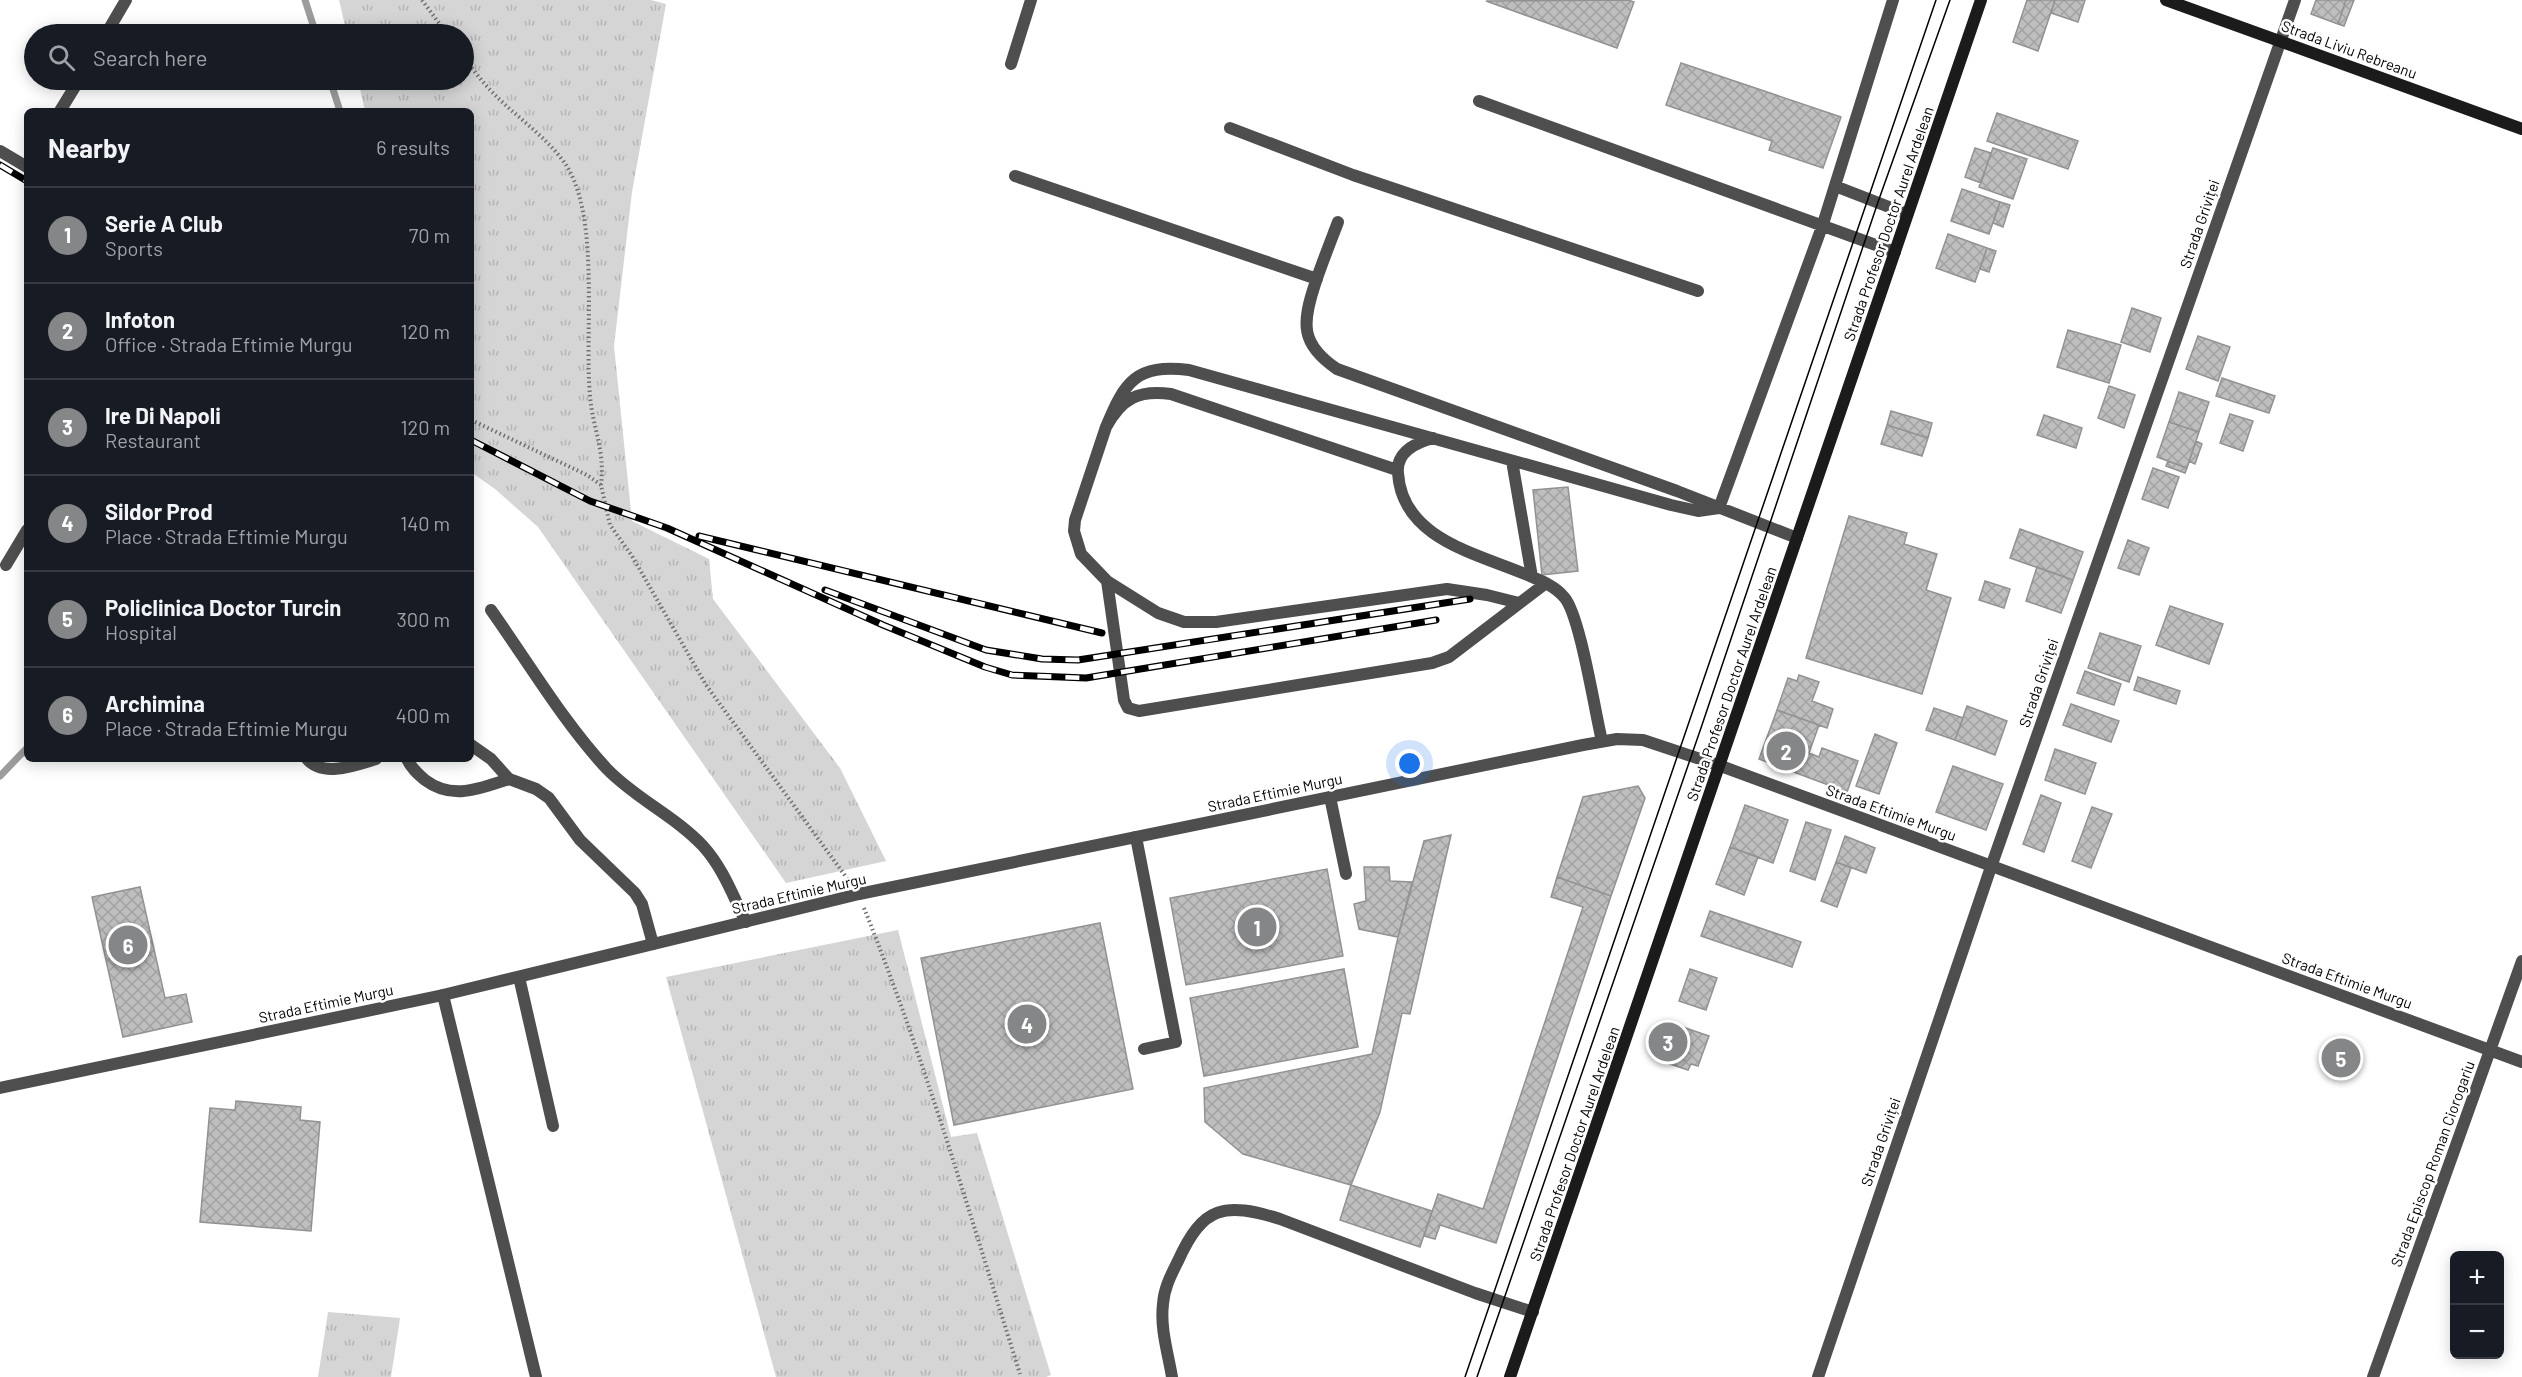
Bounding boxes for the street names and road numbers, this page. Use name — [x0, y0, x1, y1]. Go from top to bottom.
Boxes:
street label: Strada Liviu Rebreanu — [2279, 16, 2420, 82]
street label: Strada Profesor Doctor Aurel Ardelean — [1839, 104, 1937, 343]
street label: Strada Griviței — [2175, 177, 2223, 270]
street label: Strada Profesor Doctor Aurel Ardelean — [1682, 564, 1780, 803]
street label: Strada Griviței — [2014, 636, 2062, 729]
street label: Strada Eftimie Murgu — [1206, 769, 1344, 815]
street label: Strada Eftimie Murgu — [1824, 780, 1959, 844]
street label: Strada Eftimie Murgu — [730, 869, 868, 917]
street label: Strada Eftimie Murgu — [2280, 948, 2415, 1012]
street label: Strada Eftimie Murgu — [257, 980, 395, 1026]
street label: Strada Profesor Doctor Aurel Ardelean — [1525, 1024, 1623, 1263]
street label: Strada Episcop Roman Ciorogariu — [2386, 1058, 2478, 1269]
street label: Strada Griviței — [1856, 1095, 1904, 1188]

